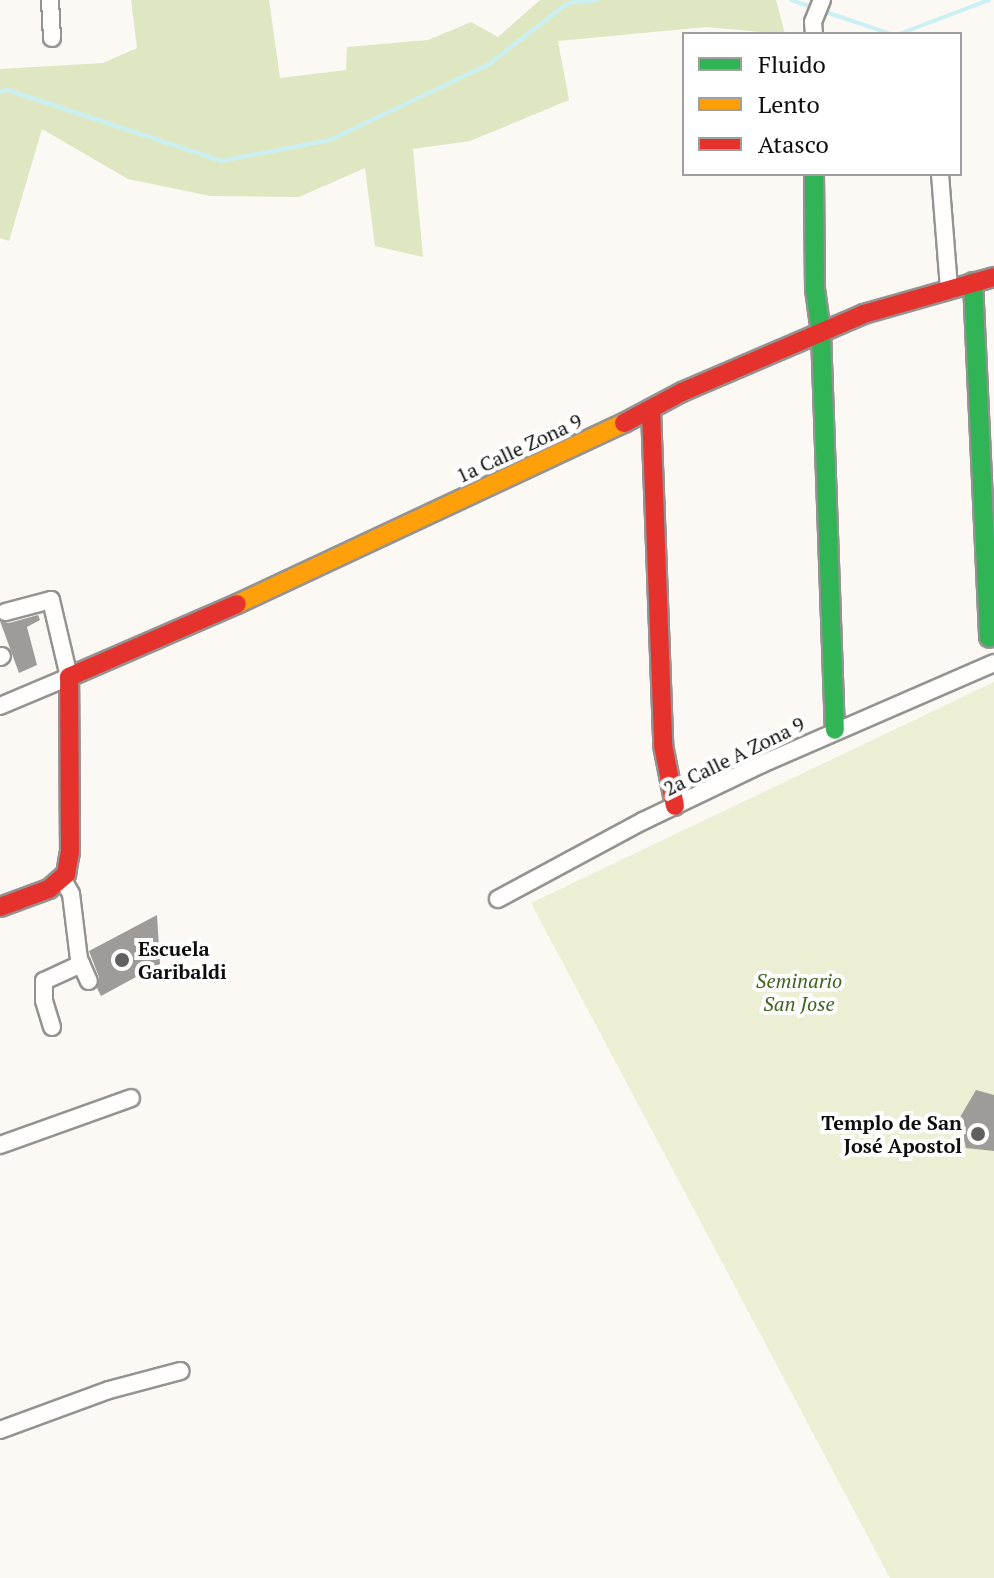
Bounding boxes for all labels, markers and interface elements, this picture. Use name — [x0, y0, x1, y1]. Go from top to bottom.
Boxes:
legend — [682, 32, 962, 176]
text: Fluido — [758, 48, 826, 80]
text: Lento — [758, 88, 820, 120]
text: Atasco — [758, 128, 829, 160]
street label: 1a Calle Zona 9 — [452, 408, 586, 488]
street label: 2a Calle A Zona 9 — [659, 711, 809, 801]
place label: Escuela Garibaldi — [138, 936, 227, 983]
marker: Escuela Garibaldi — [113, 951, 131, 969]
park label: Seminario San Jose — [756, 968, 842, 1015]
place label: Templo de San José Apostol — [821, 1110, 962, 1157]
marker: Templo de San José Apostol — [969, 1125, 987, 1143]

